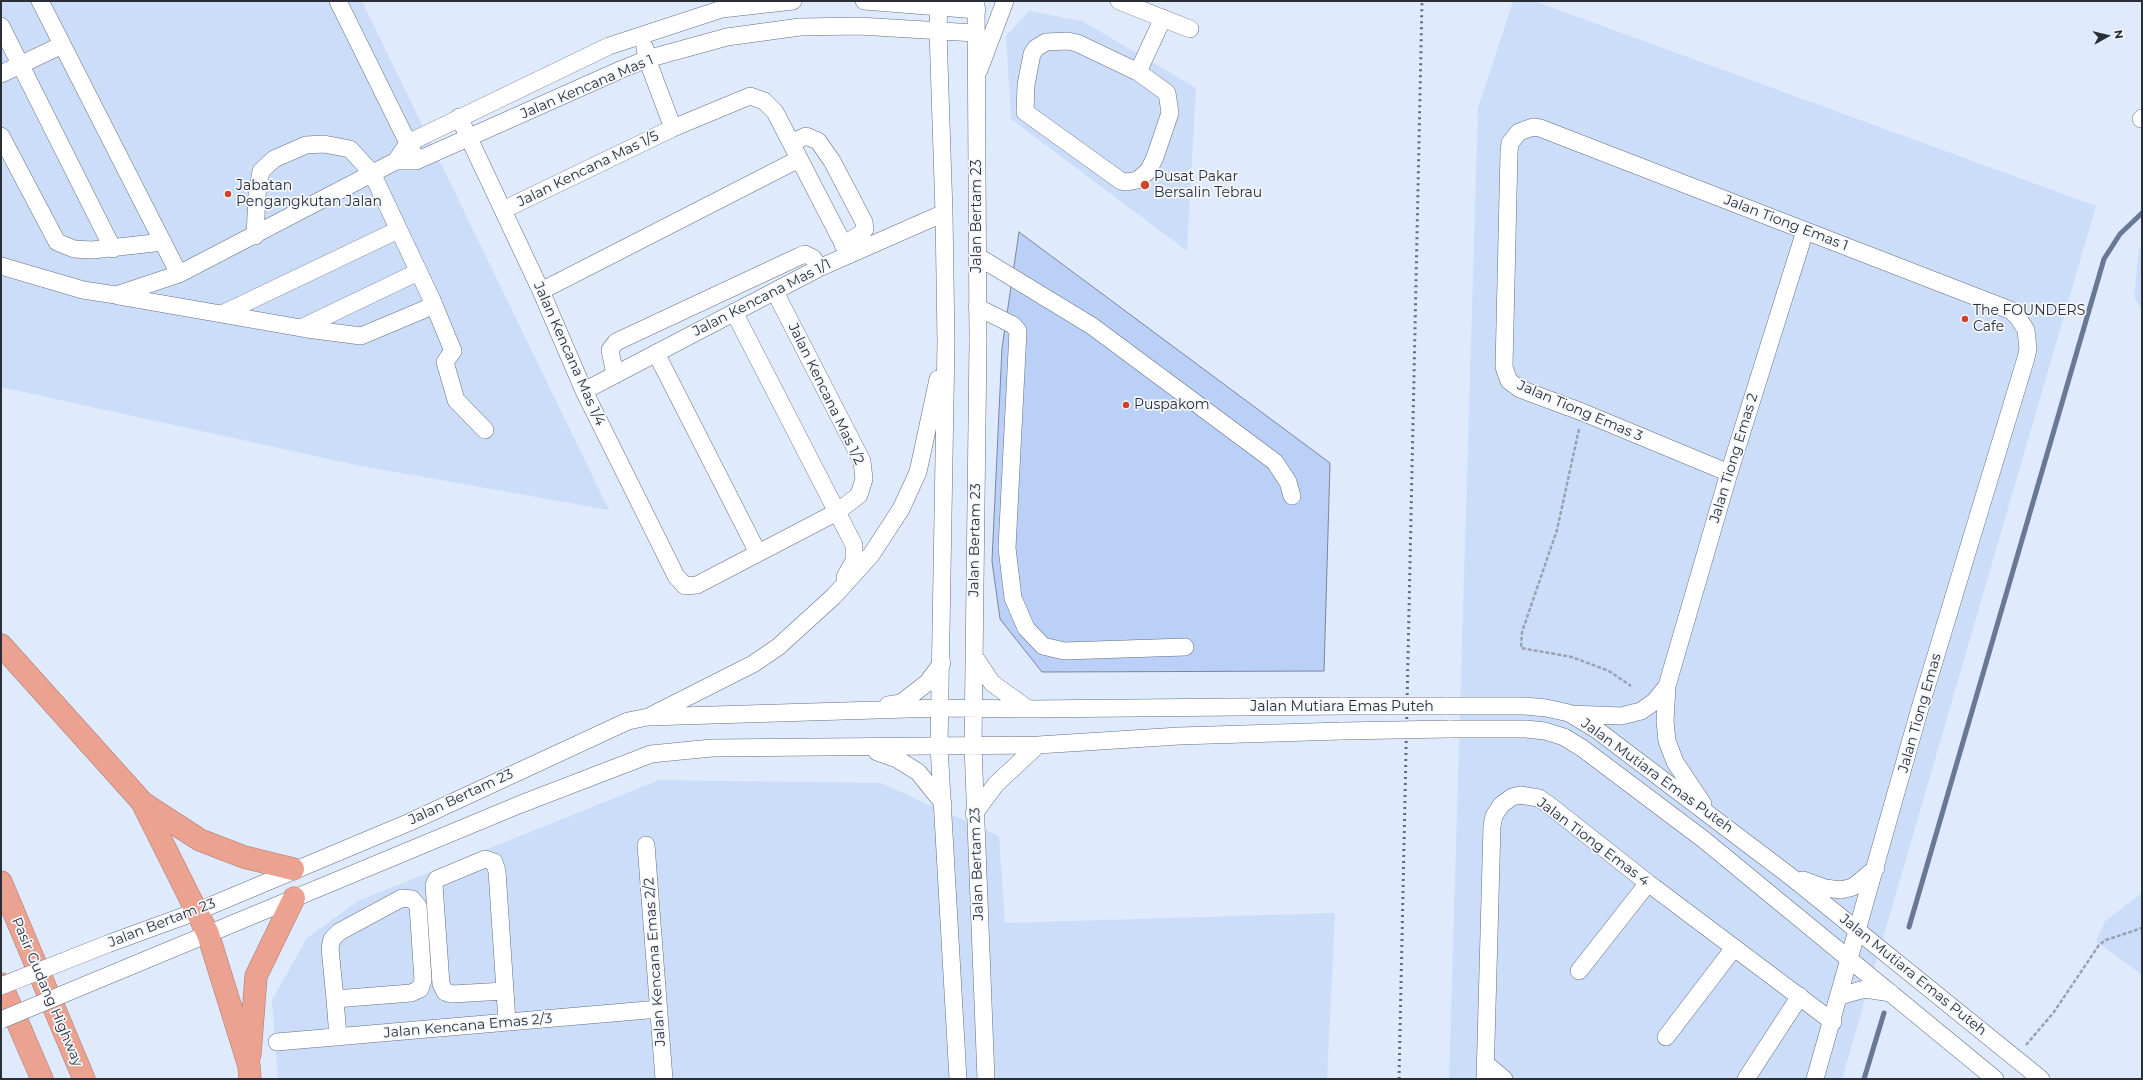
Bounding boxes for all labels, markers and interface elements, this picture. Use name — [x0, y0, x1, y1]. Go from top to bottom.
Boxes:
north arrow — [2087, 16, 2127, 56]
text: N — [2111, 29, 2126, 40]
street label: Jalan Kencana Mas 1 — [518, 51, 656, 123]
street label: Jalan Kencana Mas 1/5 — [515, 127, 661, 211]
street label: Jalan Bertam 23 — [969, 159, 985, 273]
place label: Pusat Pakar Bersalin Tebrau — [1154, 169, 1262, 202]
place label: Jabatan Pengangkutan Jalan — [236, 178, 382, 210]
marker: Pusat Pakar Bersalin Tebrau — [1139, 179, 1151, 191]
marker: Jabatan Pengangkutan Jalan — [223, 189, 233, 199]
street label: Jalan Tiong Emas 1 — [1721, 192, 1851, 254]
street label: Jalan Kencana Mas 1/1 — [690, 256, 834, 340]
street label: Jalan Kencana Mas 1/4 — [530, 279, 608, 429]
place label: The FOUNDERS Cafe — [1973, 303, 2085, 336]
marker: The FOUNDERS Cafe — [1960, 314, 1970, 324]
street label: Jalan Kencana Mas 1/2 — [784, 321, 868, 467]
street label: Jalan Tiong Emas 3 — [1515, 377, 1645, 445]
street label: Jalan Tiong Emas 2 — [1706, 391, 1762, 525]
place label: Puspakom — [1134, 397, 1210, 413]
marker: Puspakom — [1121, 400, 1131, 410]
street label: Jalan Bertam 23 — [966, 483, 984, 597]
street label: Jalan Tiong Emas — [1895, 652, 1945, 774]
street label: Jalan Mutiara Emas Puteh — [1250, 699, 1434, 715]
street label: Jalan Mutiara Emas Puteh — [1578, 715, 1736, 837]
street label: Jalan Bertam 23 — [406, 765, 516, 829]
street label: Jalan Tiong Emas 4 — [1534, 794, 1652, 890]
street label: Jalan Bertam 23 — [967, 807, 987, 921]
street label: Jalan Kencana Emas 2/2 — [641, 877, 669, 1047]
street label: Jalan Bertam 23 — [106, 895, 218, 951]
street label: Jalan Mutiara Emas Puteh — [1836, 911, 1990, 1039]
street label: Pasir Gudang Highway — [8, 915, 86, 1069]
street label: Jalan Kencana Emas 2/3 — [383, 1010, 553, 1042]

